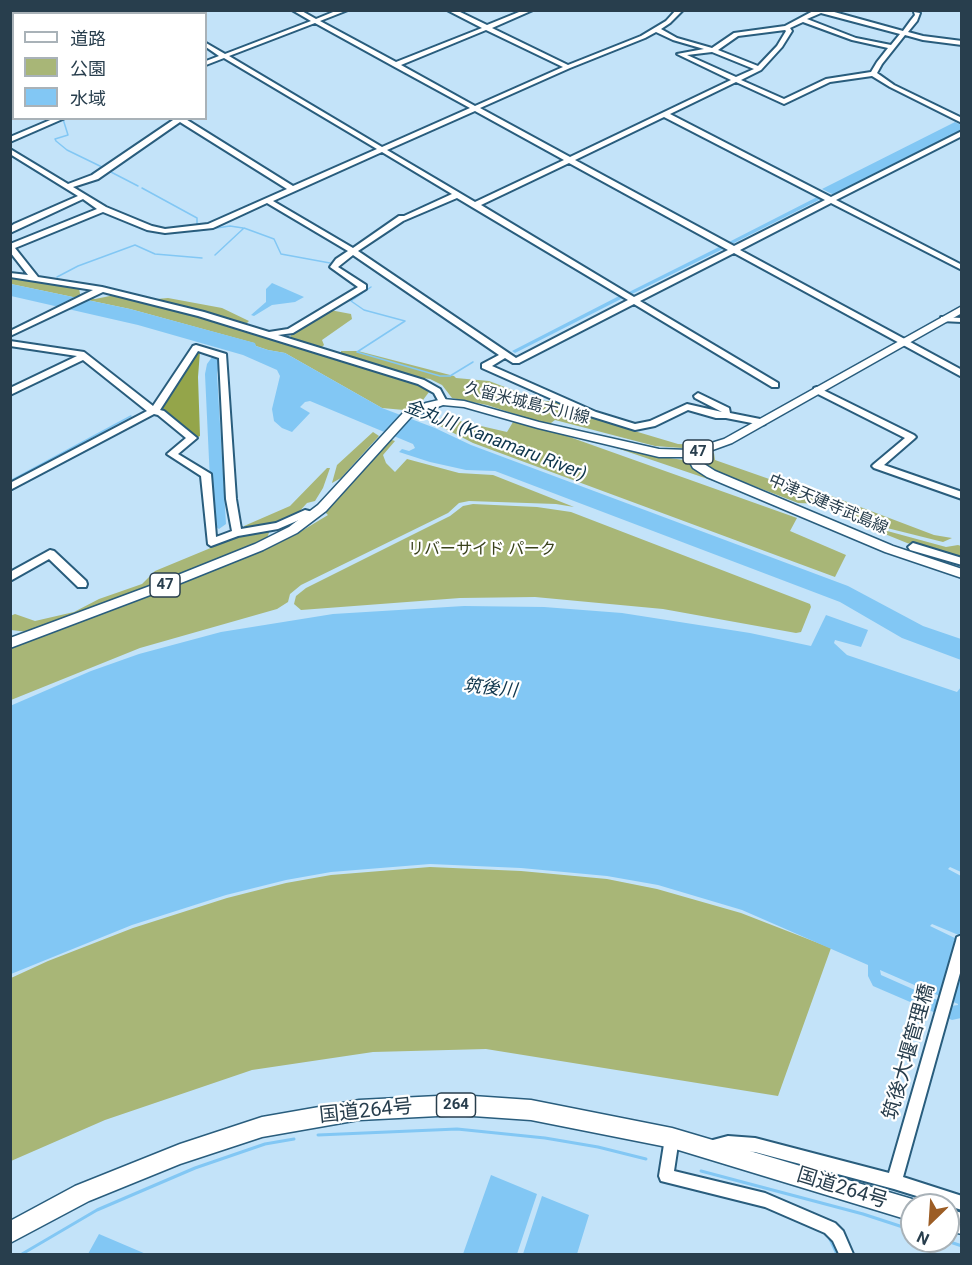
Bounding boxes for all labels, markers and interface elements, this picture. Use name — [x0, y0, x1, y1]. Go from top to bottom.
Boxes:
legend — [12, 12, 207, 120]
text: 道路 — [70, 28, 106, 49]
text: 公園 — [70, 58, 106, 79]
text: 水域 — [70, 88, 106, 109]
street label: 久留米城島大川線 — [463, 379, 591, 429]
water label: 金丸川 (Kanamaru River) — [401, 396, 589, 486]
road number: 47 — [683, 440, 713, 464]
street label: 中津天建寺武島線 — [765, 471, 891, 539]
park label: リバーサイド パーク — [408, 540, 556, 560]
road number: 47 — [150, 573, 180, 597]
water label: 筑後川 — [462, 675, 518, 703]
street label: 筑後大堰管理橋 — [879, 981, 941, 1123]
road number: 264 — [436, 1093, 476, 1117]
street label: 国道264号 — [318, 1095, 414, 1129]
street label: 国道264号 — [794, 1164, 890, 1214]
north arrow — [900, 1193, 960, 1253]
text: N — [914, 1227, 932, 1249]

